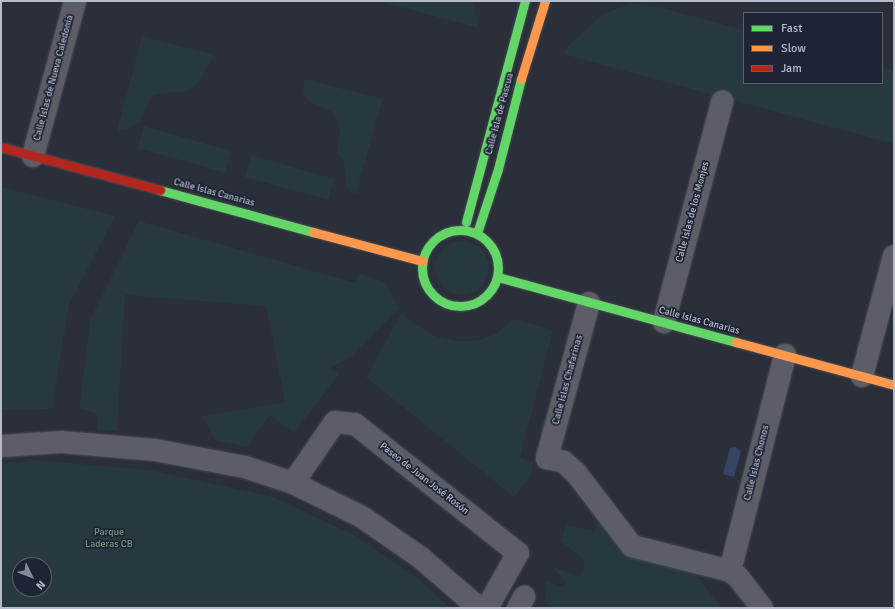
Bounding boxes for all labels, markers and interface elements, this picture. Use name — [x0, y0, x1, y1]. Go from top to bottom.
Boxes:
legend — [743, 12, 883, 84]
street label: Calle Islas de Nueva Caledonia — [31, 14, 77, 142]
text: Fast — [781, 21, 802, 36]
text: Slow — [781, 41, 806, 56]
text: Jam — [781, 61, 802, 76]
street label: Calle Isla de Pascua — [483, 72, 517, 156]
street label: Calle Islas de los Monjes — [674, 160, 712, 264]
street label: Calle Islas Canarias — [172, 176, 256, 210]
street label: Calle Islas Canarias — [657, 304, 741, 338]
street label: Calle Islas Chafarinas — [550, 334, 586, 426]
street label: Calle Islas Chonos — [742, 424, 772, 502]
street label: Paseo de Juan José Rosón — [377, 440, 471, 518]
park label: Parque Laderas CB — [85, 526, 133, 550]
north arrow — [12, 557, 52, 597]
text: N — [33, 578, 48, 592]

